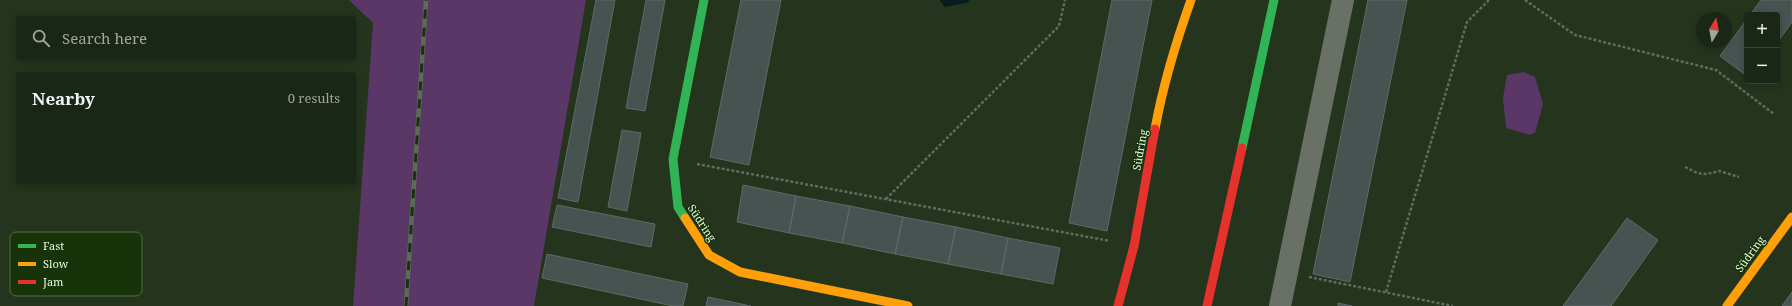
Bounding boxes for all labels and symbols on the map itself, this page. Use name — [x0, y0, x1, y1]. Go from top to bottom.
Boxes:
north arrow — [1696, 12, 1732, 48]
street label: Südring — [1129, 128, 1151, 172]
street label: Südring — [685, 201, 720, 244]
legend — [10, 232, 142, 296]
street label: Südring — [1731, 232, 1768, 275]
text: Fast — [43, 238, 64, 253]
text: Slow — [43, 256, 69, 271]
text: Jam — [42, 274, 64, 289]

